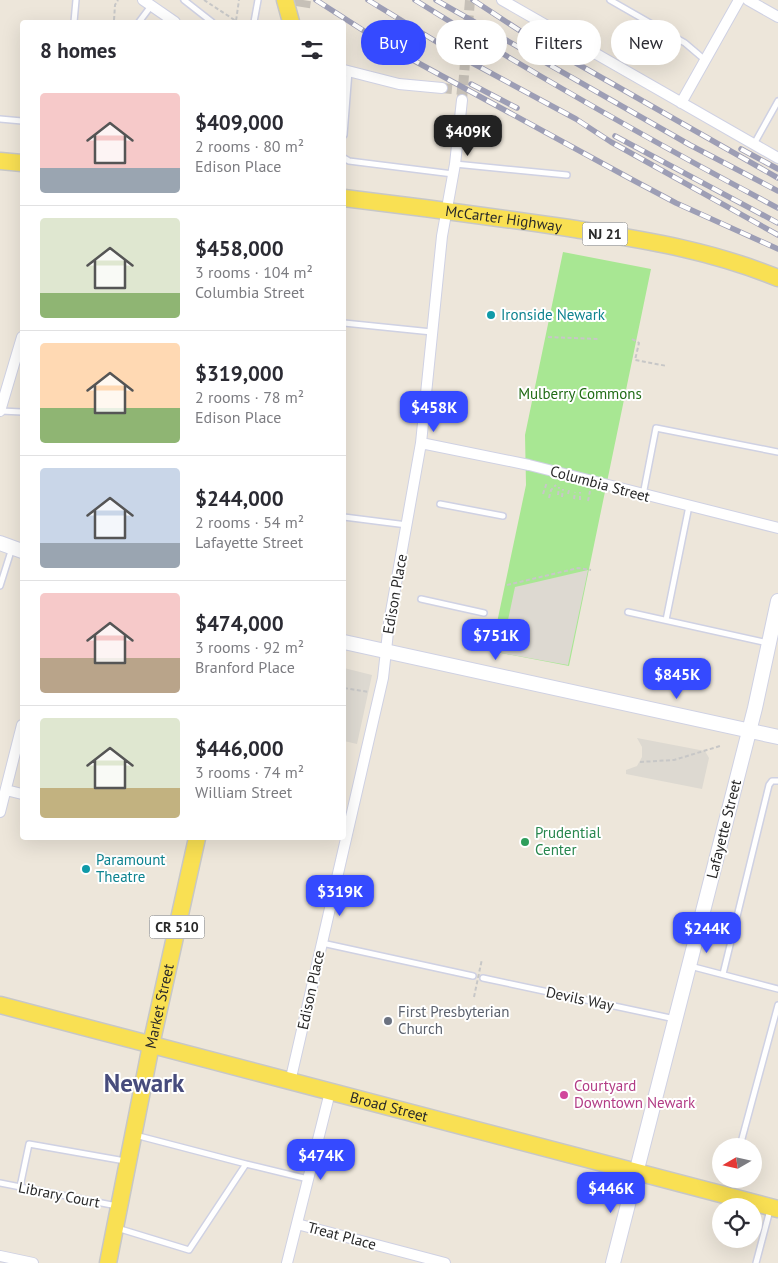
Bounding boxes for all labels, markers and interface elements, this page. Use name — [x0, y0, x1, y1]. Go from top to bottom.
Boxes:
chip: Buy — [361, 20, 426, 65]
chip: Rent — [436, 20, 507, 65]
chip: Filters — [517, 20, 601, 65]
chip: New — [611, 20, 681, 65]
icon: filters — [298, 36, 326, 64]
text: 8 homes — [40, 37, 116, 64]
text: $409,000 — [195, 109, 284, 136]
icon: home — [80, 113, 140, 173]
pin: $409K — [433, 114, 503, 157]
text: $409K — [445, 121, 491, 141]
text: 2 rooms · 80 m² — [195, 136, 304, 156]
text: Edison Place — [195, 156, 281, 176]
street label: McCarter Highway — [444, 201, 563, 236]
road number: NJ 21 — [582, 222, 628, 245]
text: $458,000 — [195, 235, 284, 262]
icon: home — [80, 238, 140, 298]
text: 3 rooms · 104 m² — [195, 262, 313, 282]
text: Columbia Street — [195, 282, 304, 302]
place label: Ironside Newark — [501, 305, 606, 324]
marker: Ironside Newark — [485, 309, 497, 321]
text: $319,000 — [195, 360, 284, 387]
icon: home — [80, 363, 140, 423]
park label: Mulberry Commons — [518, 384, 642, 403]
text: 2 rooms · 78 m² — [195, 387, 304, 407]
pin: $458K — [399, 390, 469, 433]
text: $458K — [411, 397, 457, 417]
text: Edison Place — [195, 407, 281, 427]
street label: Columbia Street — [548, 461, 652, 506]
text: $244,000 — [195, 485, 284, 512]
icon: home — [80, 488, 140, 548]
text: 2 rooms · 54 m² — [195, 512, 304, 532]
text: Lafayette Street — [195, 532, 303, 552]
street label: Edison Place — [378, 552, 411, 635]
text: $474,000 — [195, 610, 284, 637]
icon: home — [80, 613, 140, 673]
pin: $751K — [461, 618, 531, 661]
text: $751K — [473, 625, 519, 645]
text: 3 rooms · 92 m² — [195, 637, 304, 657]
text: Branford Place — [195, 657, 295, 677]
pin: $845K — [642, 658, 712, 700]
text: $845K — [654, 664, 700, 684]
text: $446,000 — [195, 735, 284, 762]
icon: home — [80, 738, 140, 798]
text: 3 rooms · 74 m² — [195, 762, 304, 782]
street label: Lafayette Street — [702, 777, 745, 880]
text: William Street — [195, 782, 292, 802]
place label: Prudential Center — [535, 823, 601, 859]
marker: Prudential Center — [519, 836, 531, 848]
place label: Paramount Theatre — [96, 850, 165, 886]
marker: Paramount Theatre — [80, 863, 92, 875]
pin: $319K — [305, 874, 375, 917]
text: $319K — [317, 881, 363, 901]
pin: $244K — [672, 912, 742, 954]
road number: CR 510 — [150, 916, 204, 939]
text: $244K — [684, 918, 730, 938]
street label: Edison Place — [293, 948, 328, 1031]
street label: Market Street — [140, 962, 178, 1050]
street label: Devils Way — [544, 982, 616, 1015]
place label: First Presbyterian Church — [398, 1002, 509, 1038]
marker: First Presbyterian Church — [382, 1015, 394, 1027]
district label: Newark — [104, 1067, 185, 1099]
place label: Courtyard Downtown Newark — [574, 1076, 696, 1112]
street label: Broad Street — [348, 1087, 430, 1126]
marker: Courtyard Downtown Newark — [558, 1089, 570, 1101]
pin: $474K — [286, 1138, 356, 1181]
north arrow — [712, 1138, 762, 1188]
map controls — [712, 1138, 762, 1248]
text: $474K — [298, 1145, 344, 1165]
pin: $446K — [576, 1172, 646, 1214]
street label: Library Court — [17, 1177, 102, 1212]
text: $446K — [588, 1178, 634, 1198]
button: locate — [712, 1198, 762, 1248]
street label: Treat Place — [306, 1217, 379, 1254]

